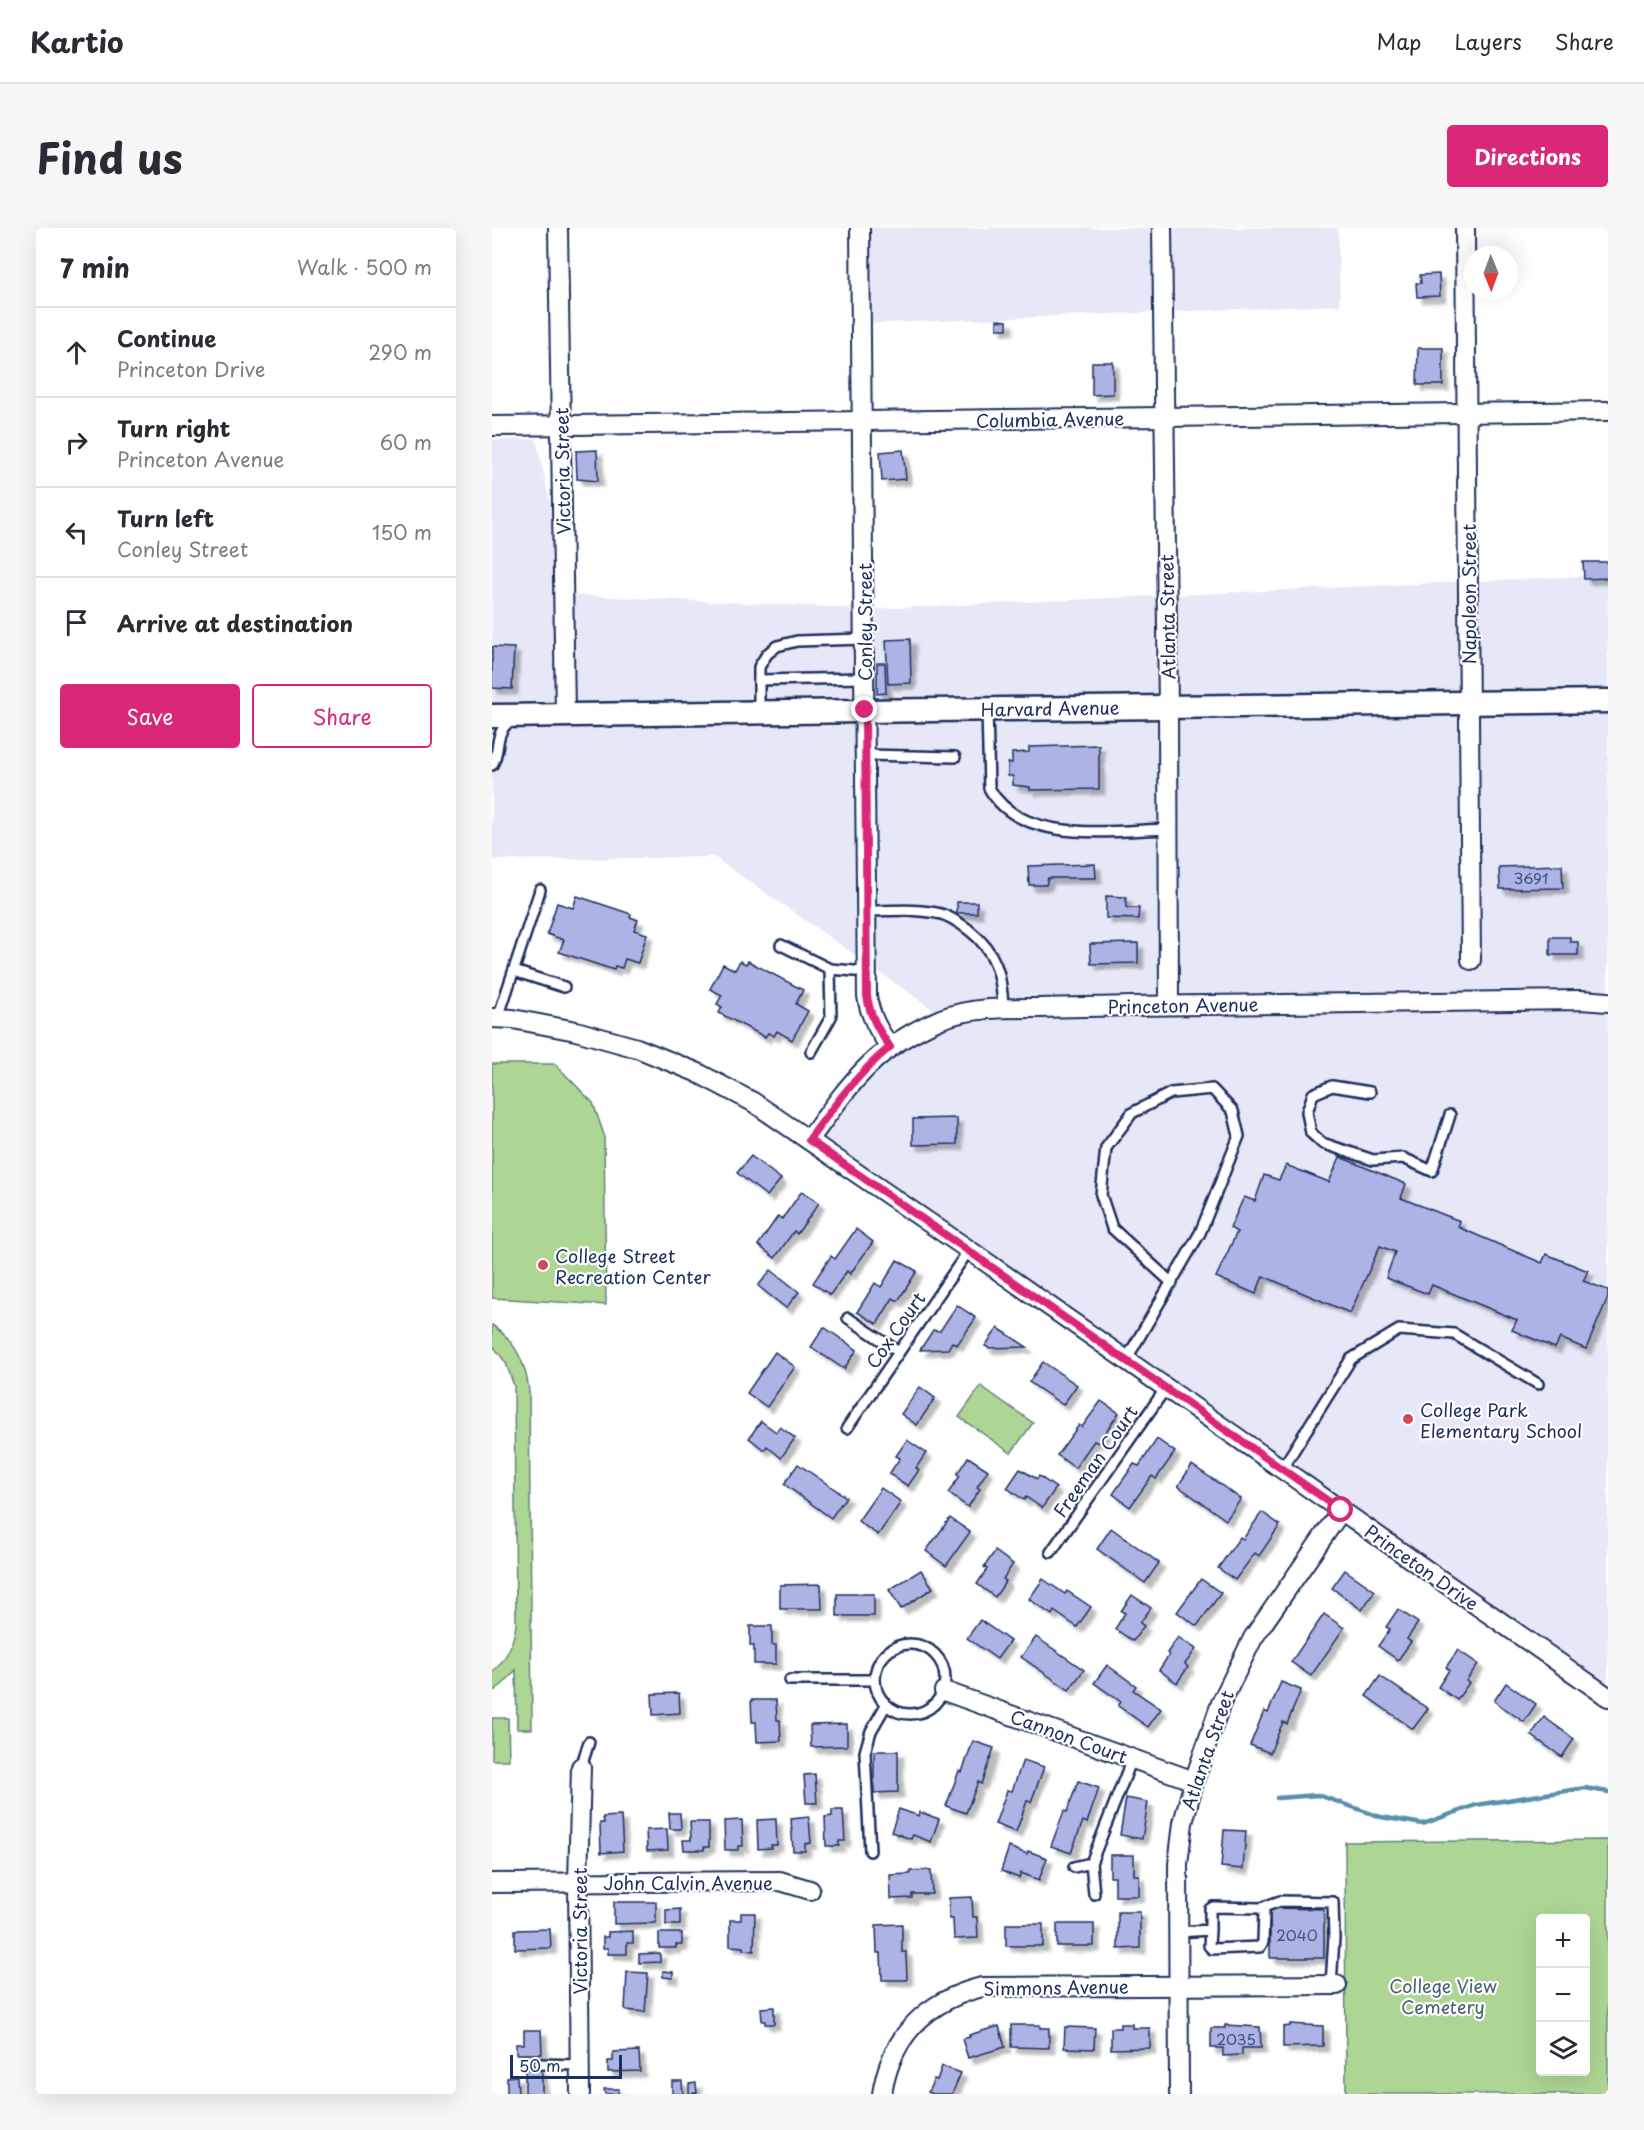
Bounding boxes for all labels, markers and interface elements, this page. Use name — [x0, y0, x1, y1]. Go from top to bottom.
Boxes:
text: Kartio — [30, 20, 124, 63]
text: Map — [1377, 25, 1421, 57]
text: Layers — [1454, 25, 1522, 57]
text: Share — [1555, 25, 1614, 57]
text: Find us — [36, 125, 183, 188]
button: Directions — [1447, 125, 1608, 187]
north arrow — [1464, 246, 1518, 300]
text: 7 min — [60, 248, 130, 287]
text: Walk · 500 m — [297, 252, 432, 282]
text: Continue — [117, 321, 216, 354]
icon: ahead — [60, 336, 93, 369]
text: 290 m — [368, 337, 432, 367]
text: Princeton Drive — [117, 354, 265, 384]
street label: Columbia Avenue — [976, 404, 1125, 434]
street label: Victoria Street — [547, 407, 577, 535]
text: Turn right — [117, 411, 230, 444]
icon: right — [60, 426, 93, 459]
text: 60 m — [380, 427, 432, 457]
text: Princeton Avenue — [117, 444, 284, 474]
text: Turn left — [117, 501, 214, 534]
icon: left — [60, 516, 93, 549]
text: 150 m — [372, 517, 432, 547]
street label: Napoleon Street — [1455, 524, 1482, 664]
text: Conley Street — [117, 534, 248, 564]
street label: Atlanta Street — [1152, 554, 1182, 680]
street label: Conley Street — [851, 563, 878, 681]
icon: arrive — [60, 606, 93, 639]
text: Arrive at destination — [117, 606, 353, 639]
button: Save — [60, 684, 240, 748]
button: Share — [252, 684, 432, 748]
street label: Harvard Avenue — [980, 693, 1120, 723]
route end — [851, 696, 877, 722]
house number: 3691 — [1513, 866, 1549, 889]
street label: Princeton Avenue — [1107, 990, 1259, 1020]
place label: College Street Recreation Center — [555, 1242, 711, 1290]
marker: College Street Recreation Center — [536, 1258, 550, 1272]
street label: Cox Court — [859, 1286, 931, 1374]
place label: College Park Elementary School — [1420, 1396, 1582, 1444]
street label: Freeman Court — [1046, 1400, 1144, 1522]
marker: College Park Elementary School — [1401, 1412, 1415, 1426]
route start — [1327, 1496, 1353, 1522]
street label: Princeton Drive — [1360, 1518, 1484, 1616]
street label: Atlanta Street — [1174, 1687, 1240, 1813]
street label: Cannon Court — [1007, 1702, 1131, 1770]
street label: Victoria Street — [566, 1867, 593, 1995]
street label: John Calvin Avenue — [603, 1869, 773, 1896]
map controls — [1536, 1914, 1590, 2076]
button: + — [1536, 1914, 1590, 1968]
house number: 2040 — [1276, 1923, 1318, 1946]
button: − — [1536, 1968, 1590, 2022]
street label: Simmons Avenue — [983, 1972, 1129, 2002]
park label: College View Cemetery — [1389, 1972, 1497, 2020]
button: layers — [1536, 2022, 1590, 2076]
house number: 2035 — [1216, 2027, 1256, 2050]
scale bar — [510, 2052, 622, 2080]
text: 50 m — [519, 2053, 560, 2077]

